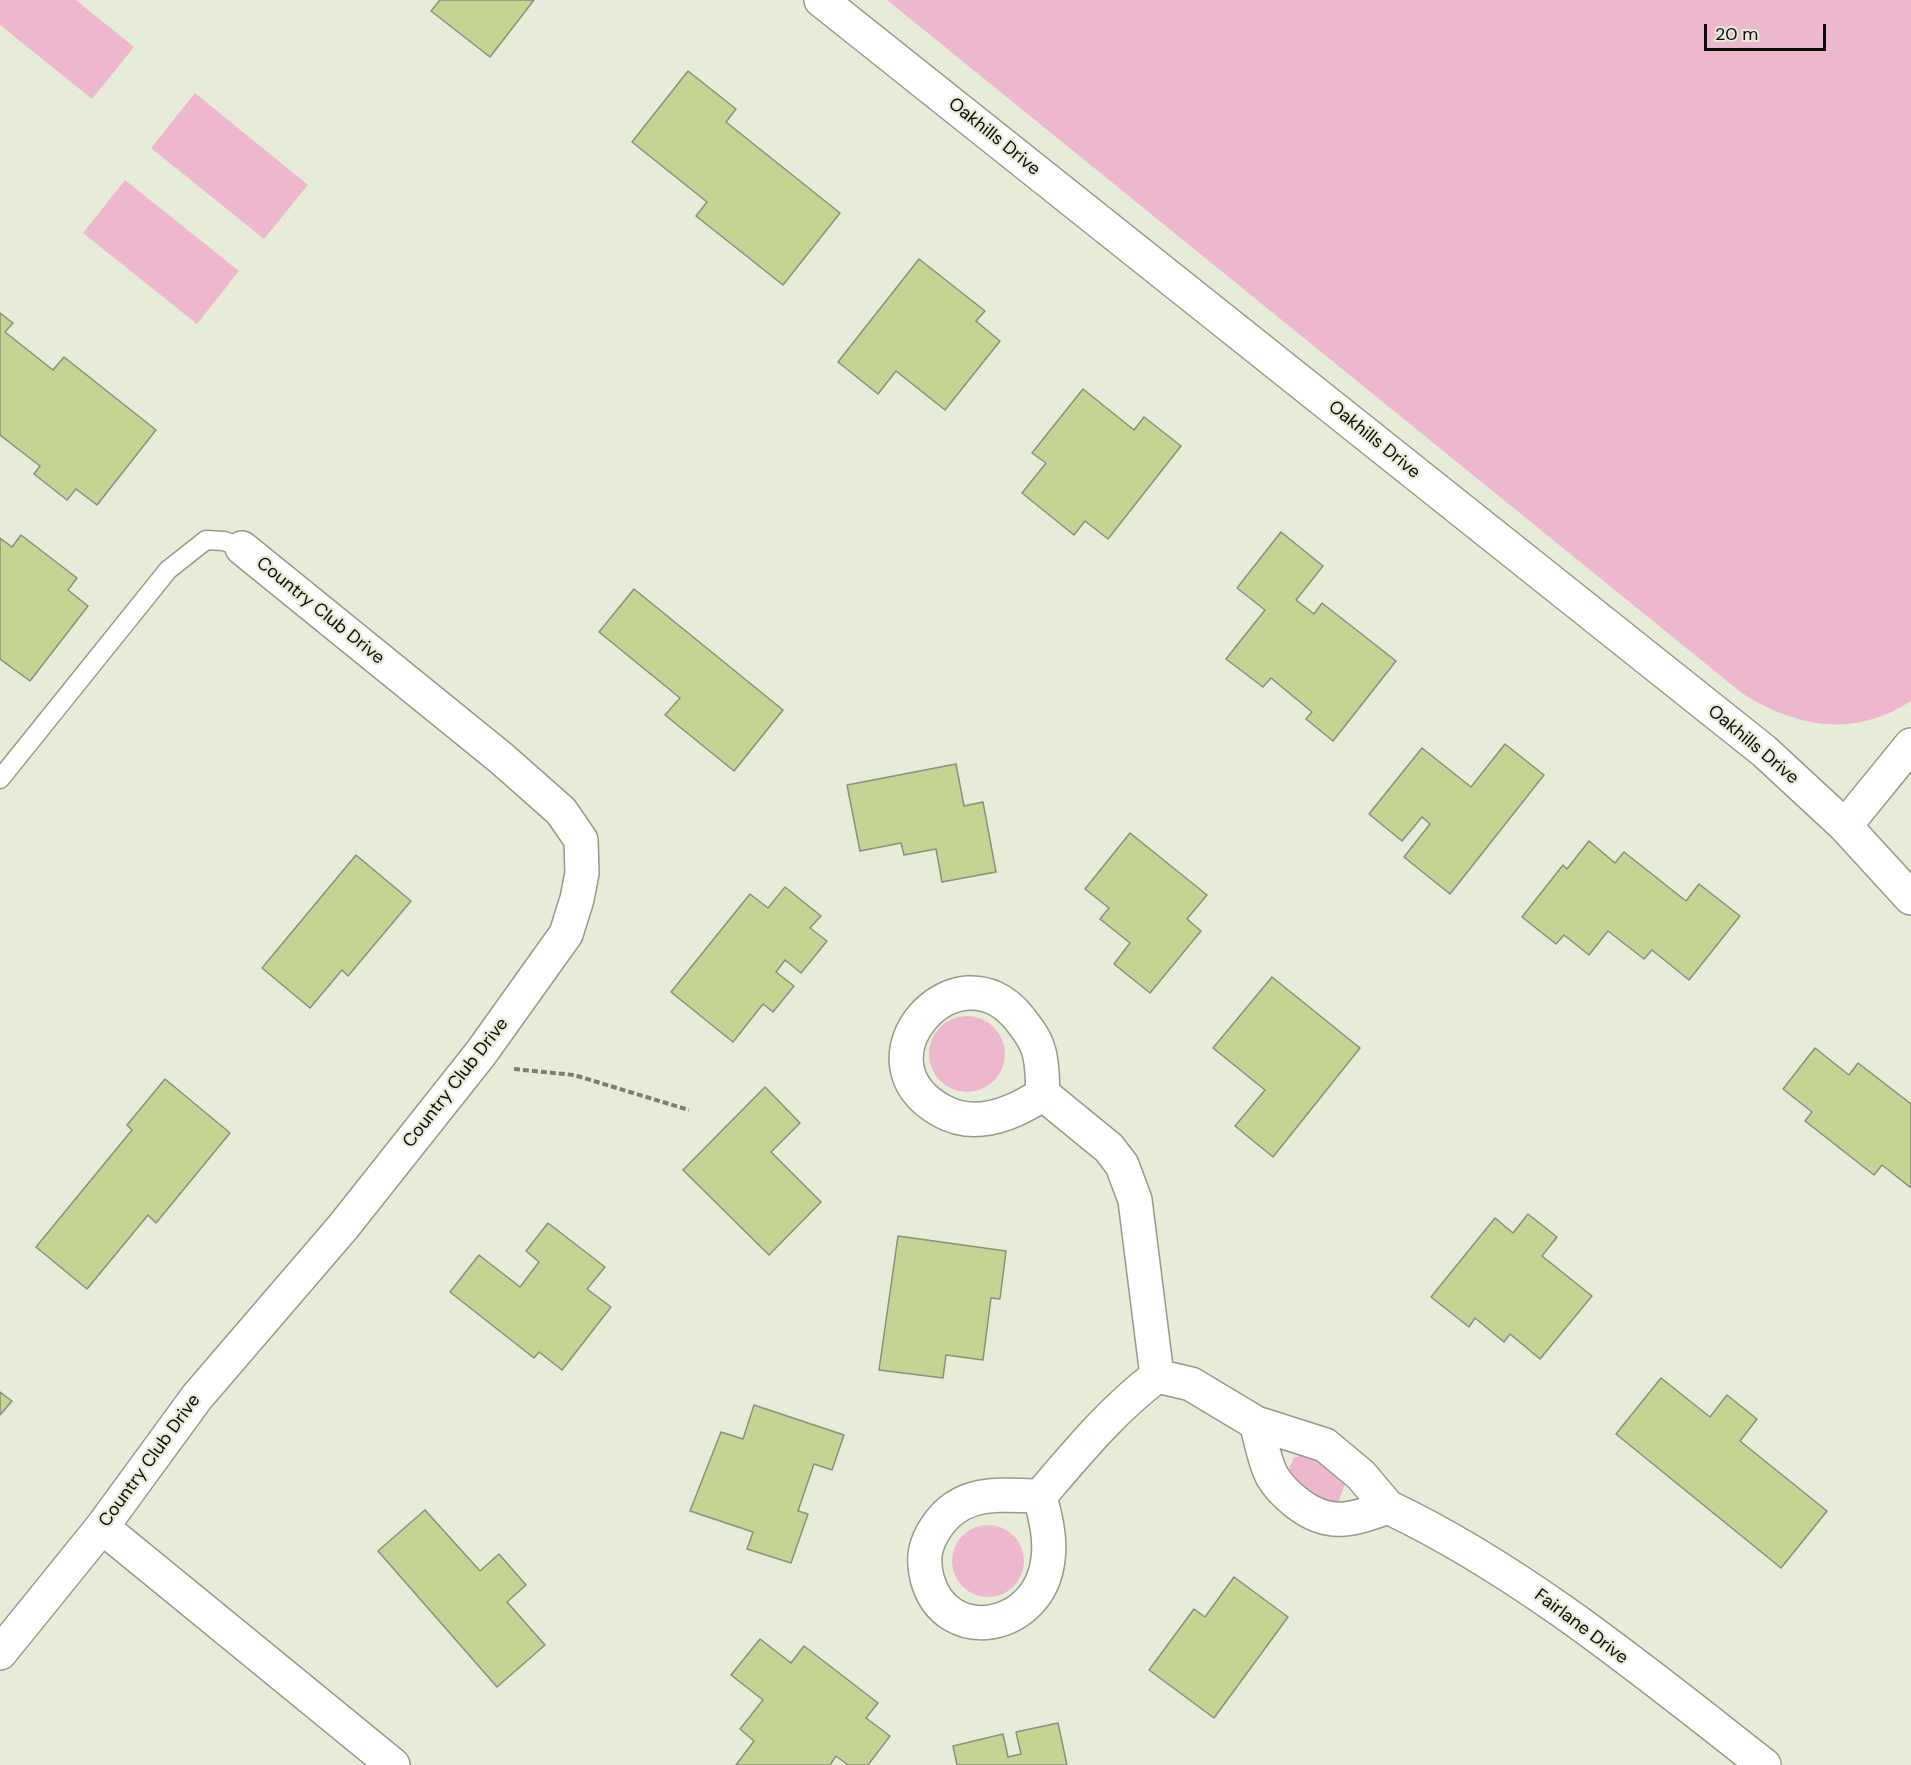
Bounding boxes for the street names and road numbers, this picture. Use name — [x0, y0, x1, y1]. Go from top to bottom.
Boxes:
street label: Oakhills Drive — [944, 93, 1044, 181]
street label: Oakhills Drive — [1324, 396, 1424, 484]
street label: Country Club Drive — [252, 553, 388, 669]
street label: Oakhills Drive — [1703, 701, 1803, 789]
street label: Country Club Drive — [399, 1014, 513, 1152]
street label: Country Club Drive — [95, 1390, 205, 1532]
street label: Fairlane Drive — [1530, 1585, 1632, 1669]

